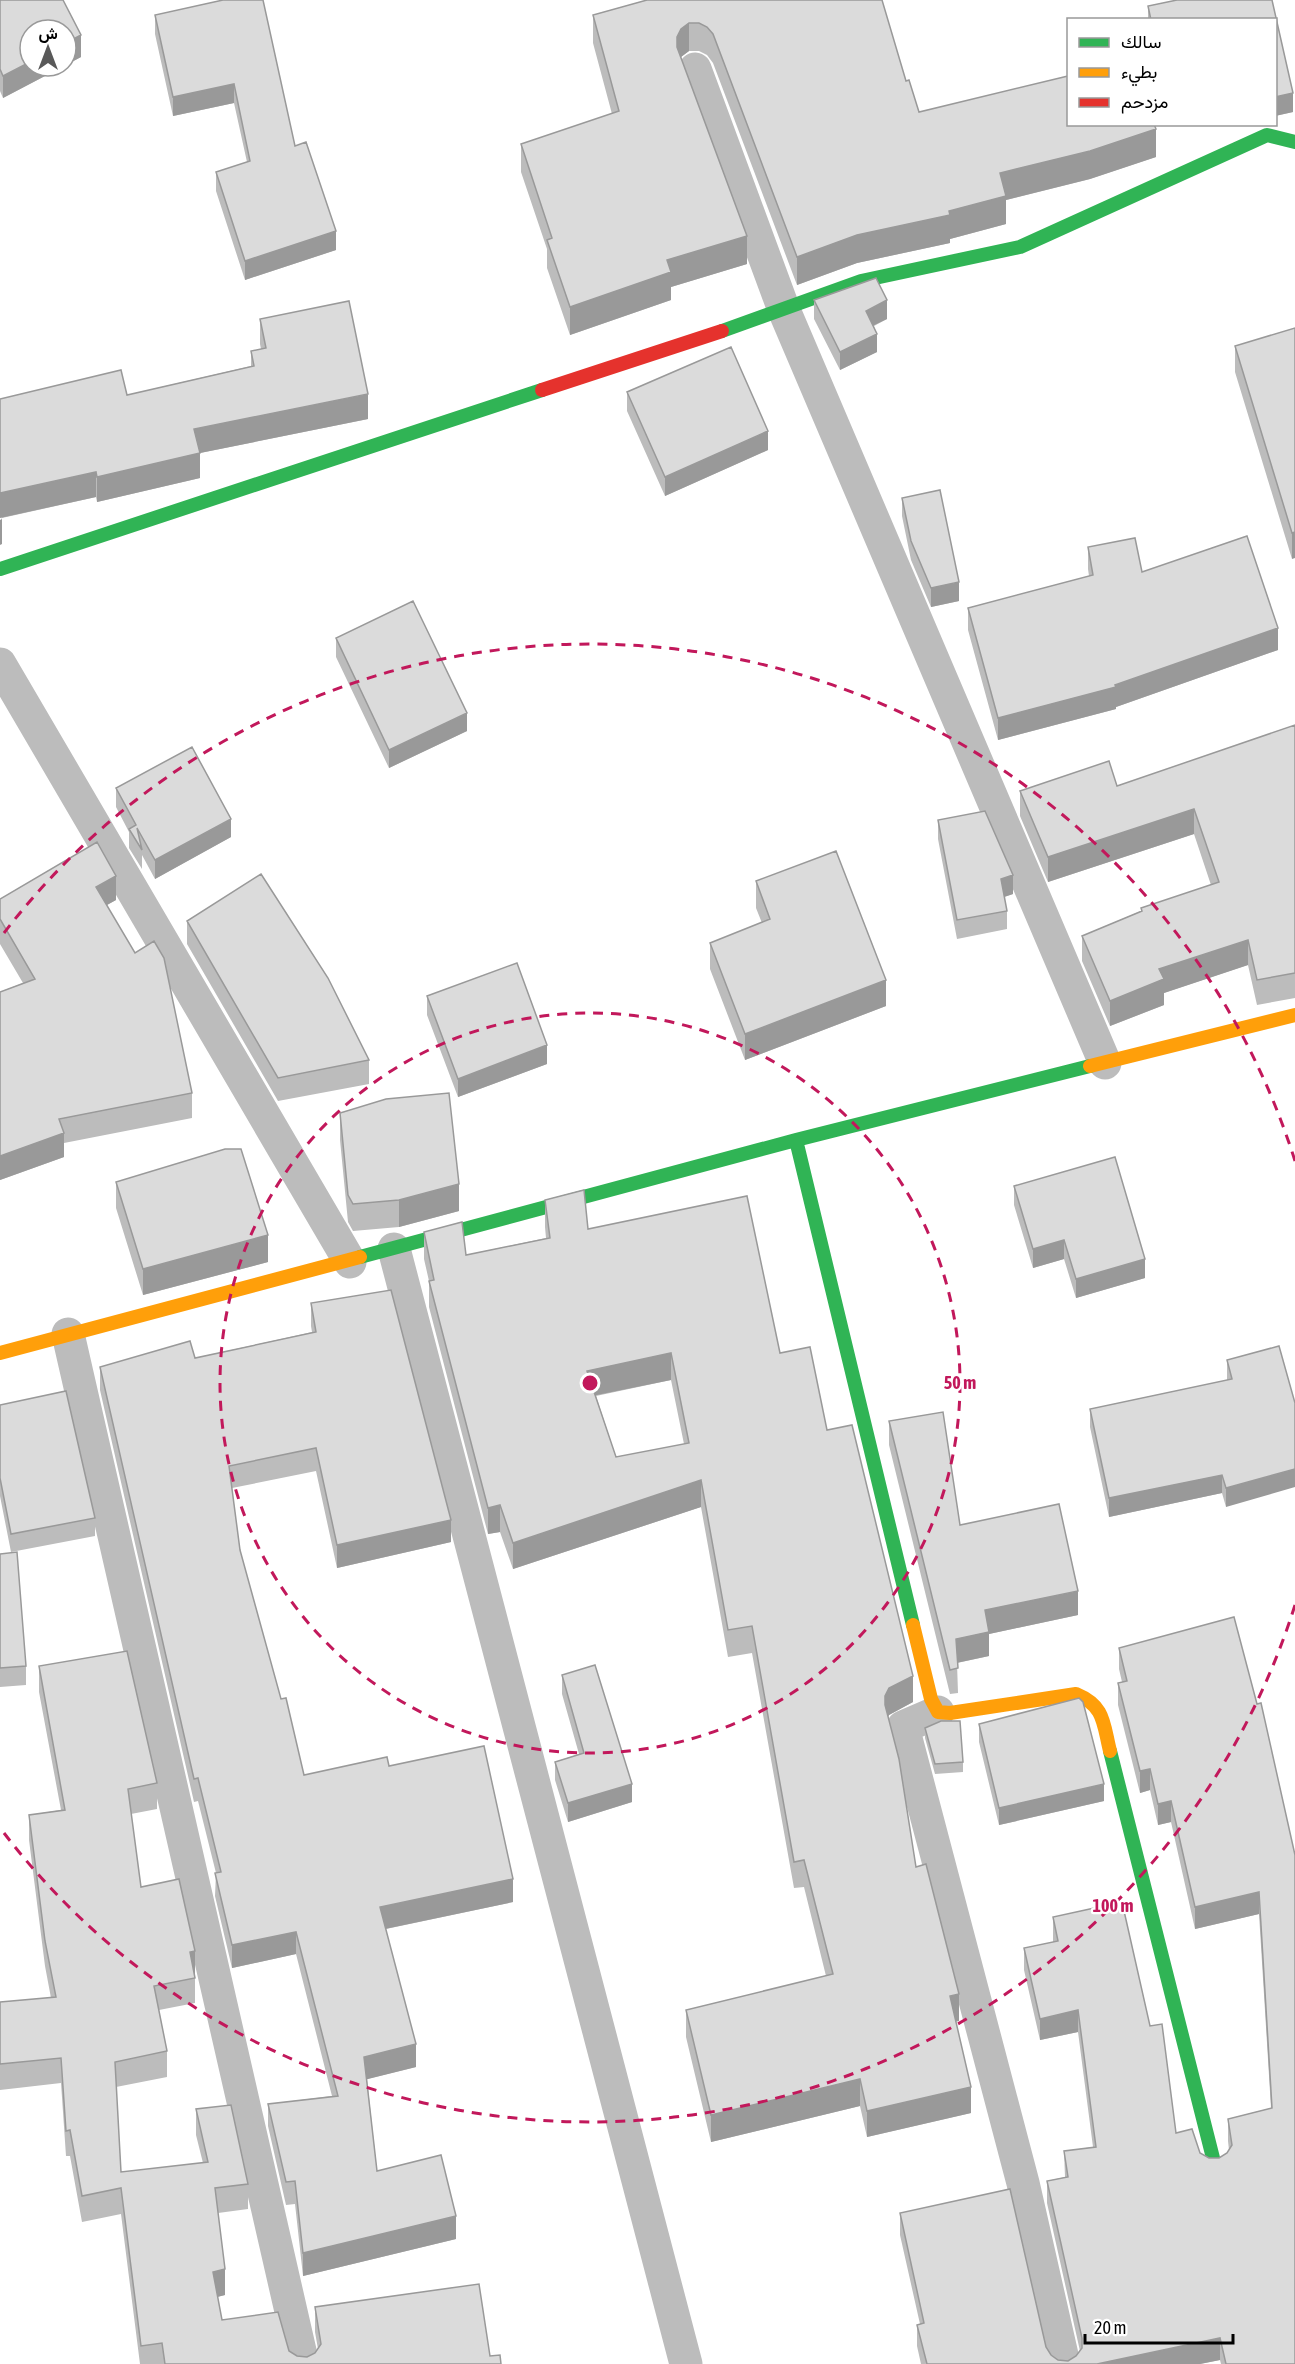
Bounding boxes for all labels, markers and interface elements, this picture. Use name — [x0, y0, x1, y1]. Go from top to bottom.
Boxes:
north arrow — [18, 18, 78, 78]
legend — [1067, 18, 1277, 126]
text: ش — [38, 24, 58, 43]
text: سالك — [1121, 31, 1161, 52]
text: بطيء — [1121, 61, 1157, 87]
text: مزدحم — [1121, 91, 1168, 114]
text: 50 m — [944, 1372, 976, 1393]
centre of rings — [580, 1373, 600, 1393]
text: 100 m — [1093, 1895, 1133, 1916]
scale bar — [1085, 2307, 1234, 2345]
text: 20 m — [1094, 2317, 1126, 2338]

